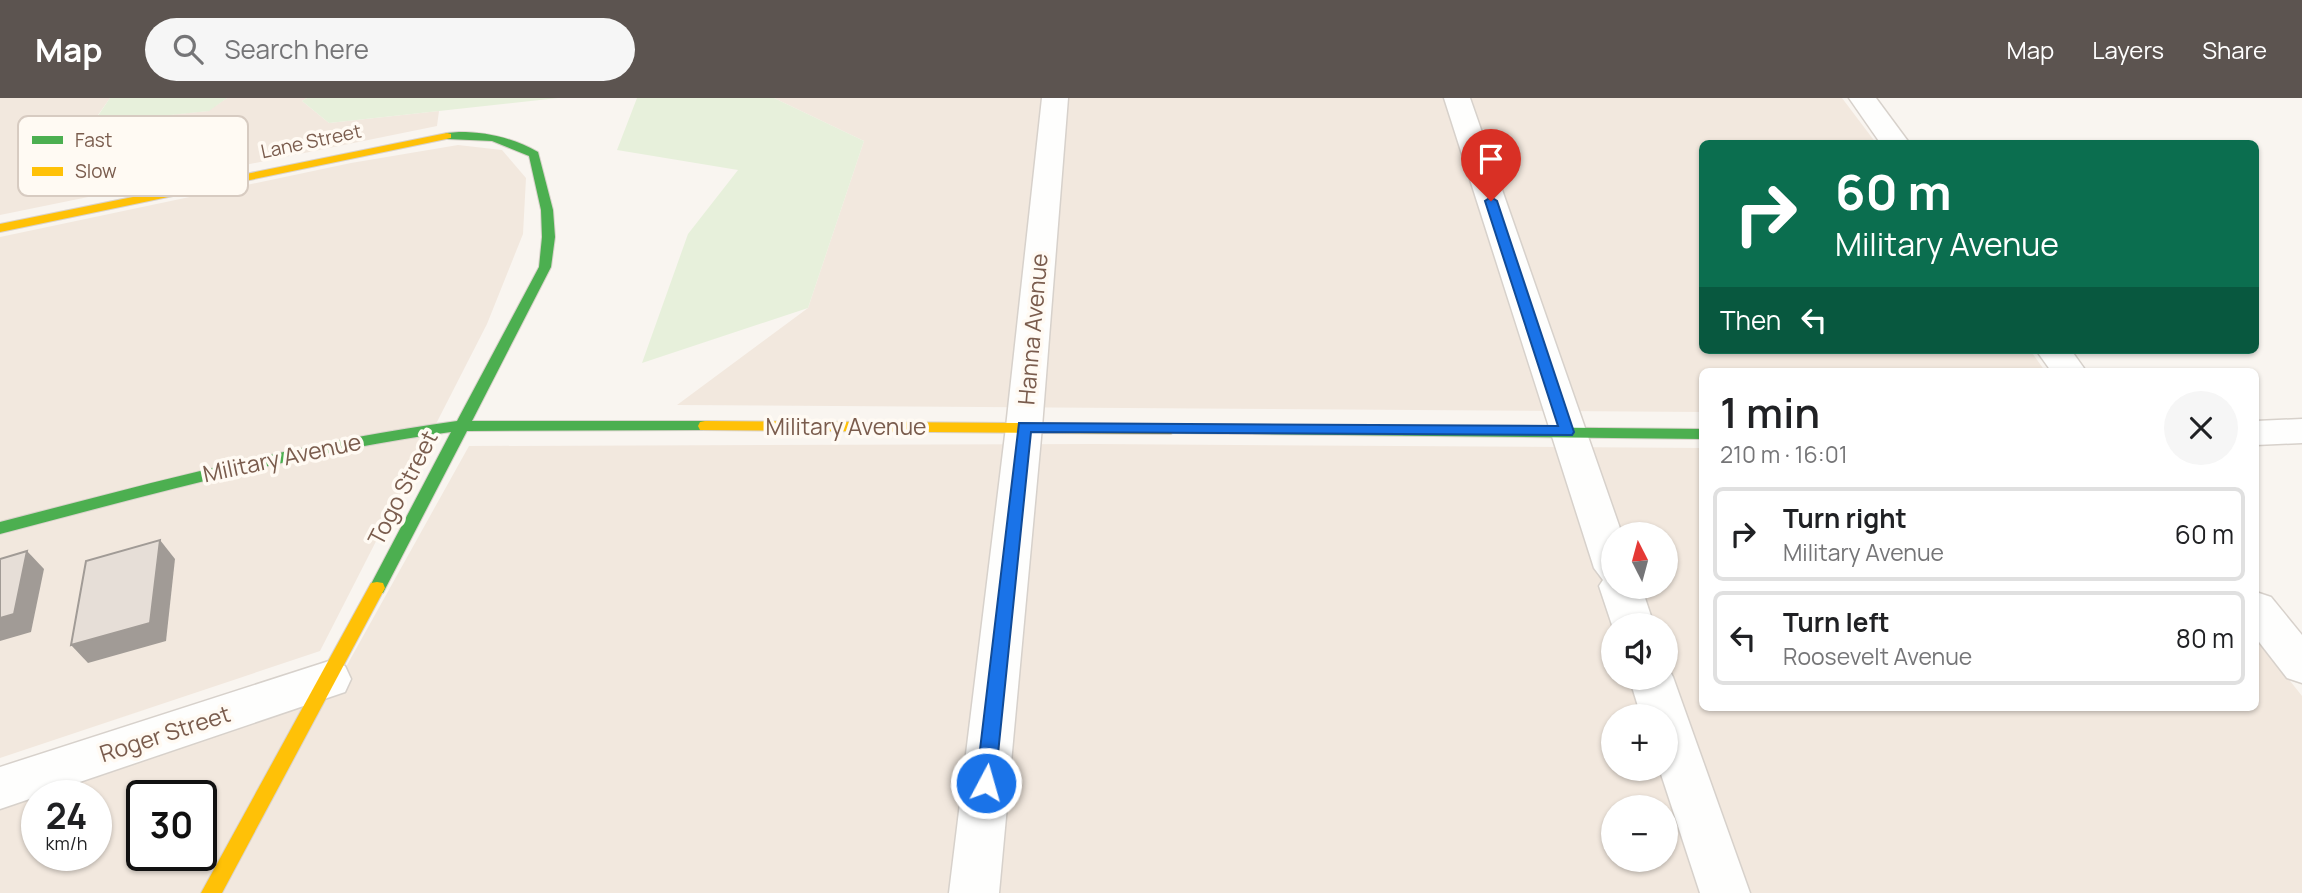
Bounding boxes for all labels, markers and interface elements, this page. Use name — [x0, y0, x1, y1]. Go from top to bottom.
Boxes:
search box — [145, 18, 635, 81]
text: Map — [35, 27, 103, 72]
icon: search — [169, 30, 207, 68]
text: Search here — [225, 31, 369, 67]
text: Map — [2007, 33, 2054, 66]
text: Layers — [2092, 33, 2164, 66]
text: Share — [2202, 33, 2267, 66]
legend — [18, 116, 248, 196]
street label: Lane Street — [258, 118, 364, 164]
text: Fast — [75, 127, 112, 153]
pin — [1461, 129, 1521, 201]
icon: arrive — [1472, 140, 1510, 178]
text: Slow — [75, 158, 117, 184]
text: 60 m — [1835, 158, 1952, 225]
icon: right — [1720, 168, 1811, 259]
text: Military Avenue — [1835, 222, 2059, 266]
street label: Hanna Avenue — [1009, 252, 1055, 406]
icon: left — [1795, 301, 1833, 339]
text: Then — [1720, 302, 1781, 338]
text: 1 min — [1720, 383, 1820, 441]
button: close — [2164, 391, 2238, 465]
street label: Military Avenue — [765, 410, 927, 442]
street label: Military Avenue — [200, 425, 364, 489]
street label: Togo Street — [360, 425, 445, 550]
text: 210 m · 16:01 — [1720, 438, 1848, 470]
text: Turn right — [1783, 500, 1907, 536]
icon: right — [1724, 515, 1762, 553]
text: 60 m — [2175, 516, 2234, 552]
north arrow — [1601, 522, 1678, 598]
map controls — [1601, 522, 1678, 872]
text: Military Avenue — [1783, 536, 1944, 568]
text: Turn left — [1783, 604, 1890, 640]
button: sound — [1601, 613, 1678, 690]
icon: left — [1724, 619, 1762, 657]
text: 80 m — [2176, 620, 2234, 656]
text: Roosevelt Avenue — [1783, 640, 1972, 672]
street label: Roger Street — [95, 697, 234, 769]
button: + — [1601, 704, 1678, 781]
position arrow — [949, 746, 1023, 820]
speed limit sign: 30 — [126, 780, 217, 871]
text: 24 — [46, 792, 87, 840]
button: − — [1601, 795, 1678, 872]
text: km/h — [46, 831, 87, 855]

